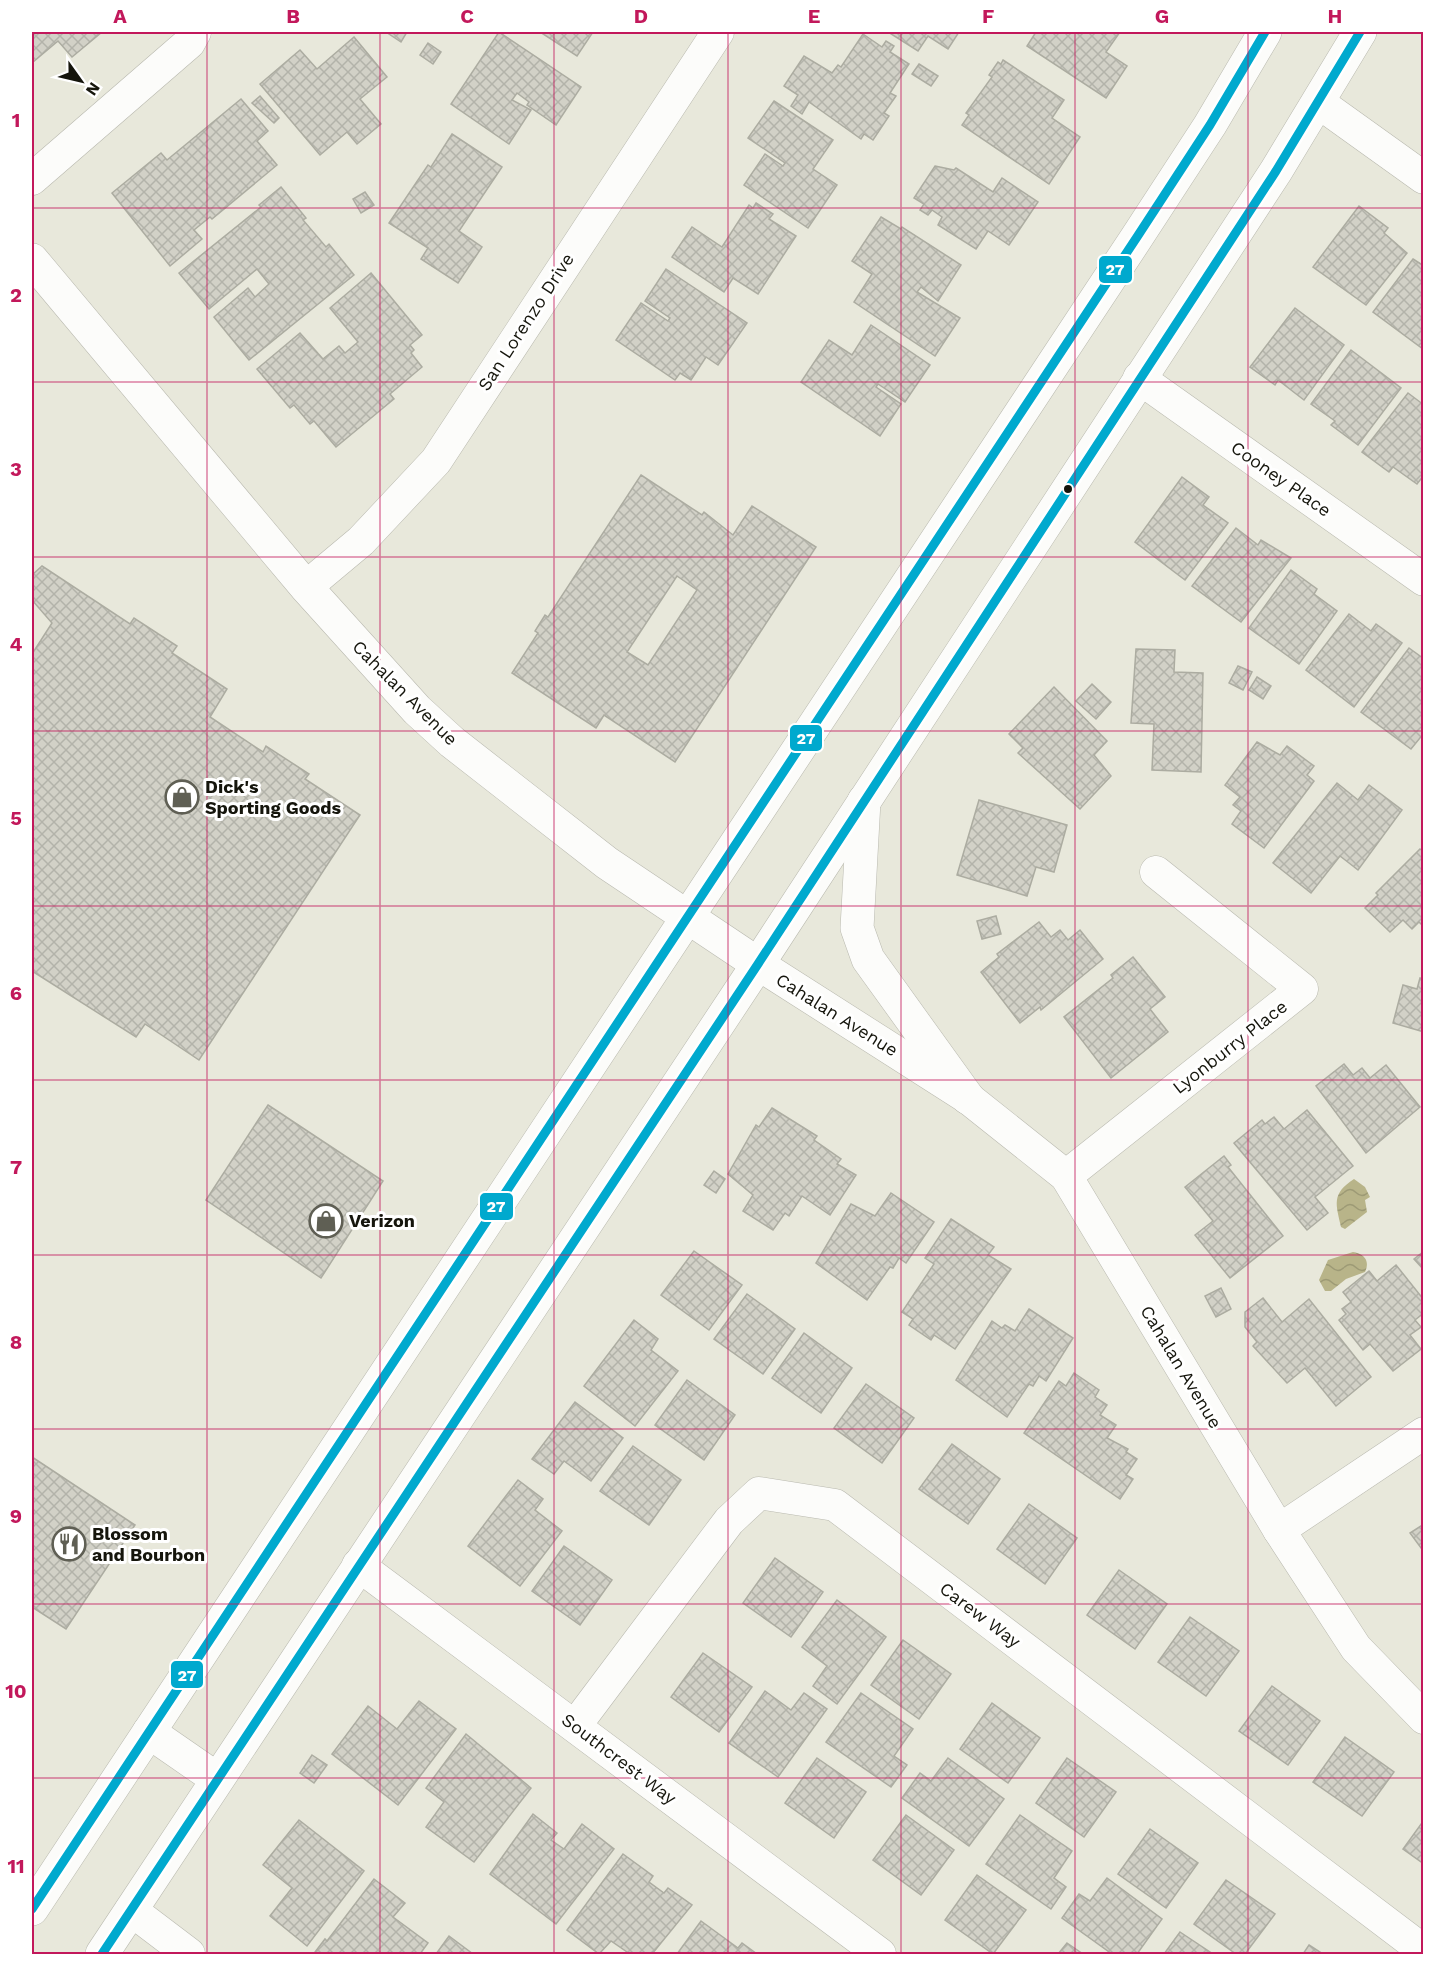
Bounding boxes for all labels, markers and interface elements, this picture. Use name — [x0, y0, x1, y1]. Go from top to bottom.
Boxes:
text: A — [113, 4, 127, 28]
text: B — [286, 4, 300, 28]
text: C — [460, 4, 474, 28]
text: D — [634, 4, 648, 28]
text: E — [808, 4, 820, 28]
text: F — [982, 4, 994, 28]
text: G — [1155, 4, 1169, 28]
text: H — [1328, 4, 1342, 28]
north arrow — [51, 51, 111, 111]
text: N — [82, 79, 104, 99]
text: 1 — [12, 108, 20, 132]
street label: San Lorenzo Drive — [473, 249, 578, 394]
line badge: 27 — [1098, 255, 1133, 284]
text: 27 — [1106, 260, 1125, 279]
text: 2 — [10, 283, 22, 307]
street label: Cooney Place — [1227, 436, 1335, 521]
text: 3 — [10, 457, 22, 481]
unlabelled marker — [1062, 483, 1074, 495]
text: 4 — [10, 632, 23, 656]
street label: Cahalan Avenue — [349, 636, 462, 749]
line badge: 27 — [789, 724, 823, 752]
text: 27 — [797, 729, 816, 748]
place label: Dick's Sporting Goods — [205, 776, 342, 818]
shop icon: Dick's Sporting Goods — [164, 779, 200, 815]
text: 5 — [10, 806, 22, 830]
street label: Cahalan Avenue — [772, 969, 902, 1061]
text: 6 — [10, 981, 22, 1005]
street label: Lyonburry Place — [1168, 995, 1291, 1098]
text: 7 — [10, 1155, 22, 1179]
line badge: 27 — [479, 1192, 514, 1221]
text: 27 — [487, 1197, 506, 1216]
shop icon: Verizon — [308, 1203, 344, 1239]
place label: Verizon — [349, 1210, 415, 1231]
street label: Cahalan Avenue — [1136, 1301, 1226, 1432]
text: 8 — [10, 1330, 22, 1354]
text: 9 — [10, 1504, 22, 1528]
place label: Blossom and Bourbon — [92, 1523, 205, 1565]
restaurant icon: Blossom and Bourbon — [51, 1526, 87, 1562]
street label: Carew Way — [936, 1577, 1025, 1652]
line badge: 27 — [170, 1660, 204, 1689]
text: 27 — [178, 1666, 197, 1685]
text: 10 — [5, 1679, 27, 1703]
street label: Southcrest Way — [558, 1709, 681, 1809]
text: 11 — [7, 1854, 25, 1878]

